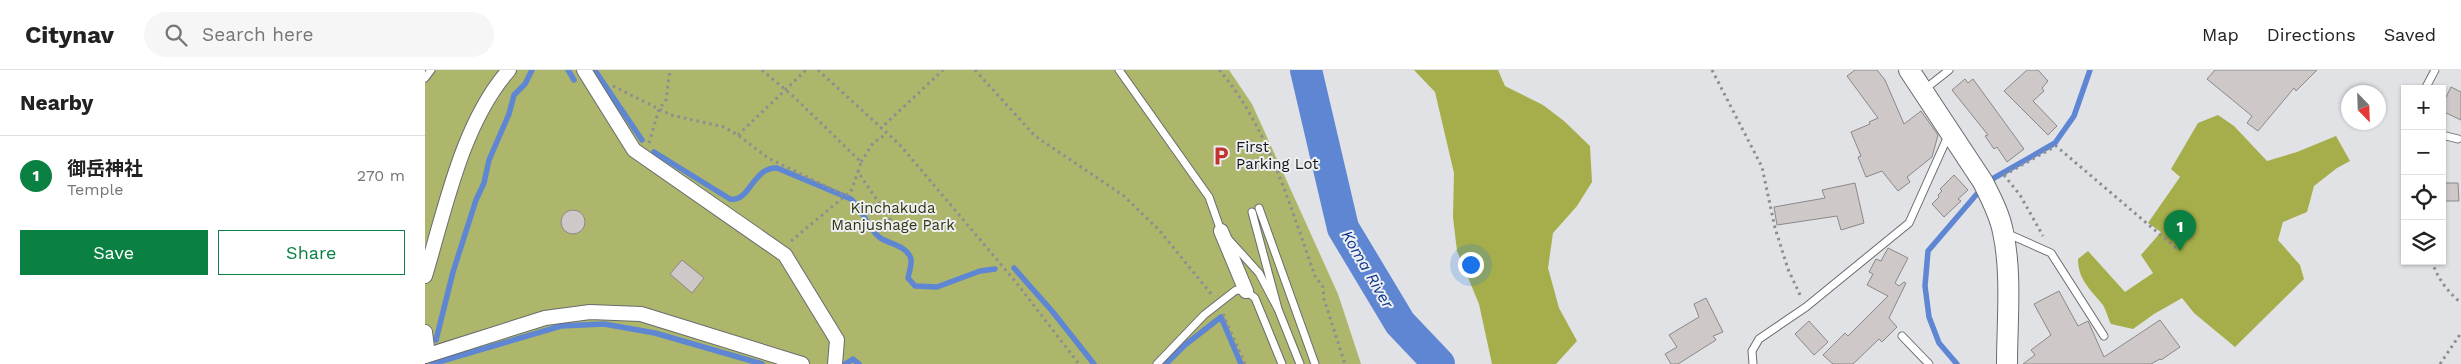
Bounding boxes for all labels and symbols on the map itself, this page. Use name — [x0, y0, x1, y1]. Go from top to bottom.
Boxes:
north arrow — [2341, 85, 2386, 130]
place label: First Parking Lot — [1236, 138, 1319, 173]
parking icon: First Parking Lot — [1210, 145, 1232, 167]
park label: Kinchakuda Manjushage Park — [831, 199, 955, 234]
pin: 1 — [2164, 210, 2196, 251]
water label: Koma River — [1338, 227, 1398, 312]
your location — [1458, 252, 1484, 278]

